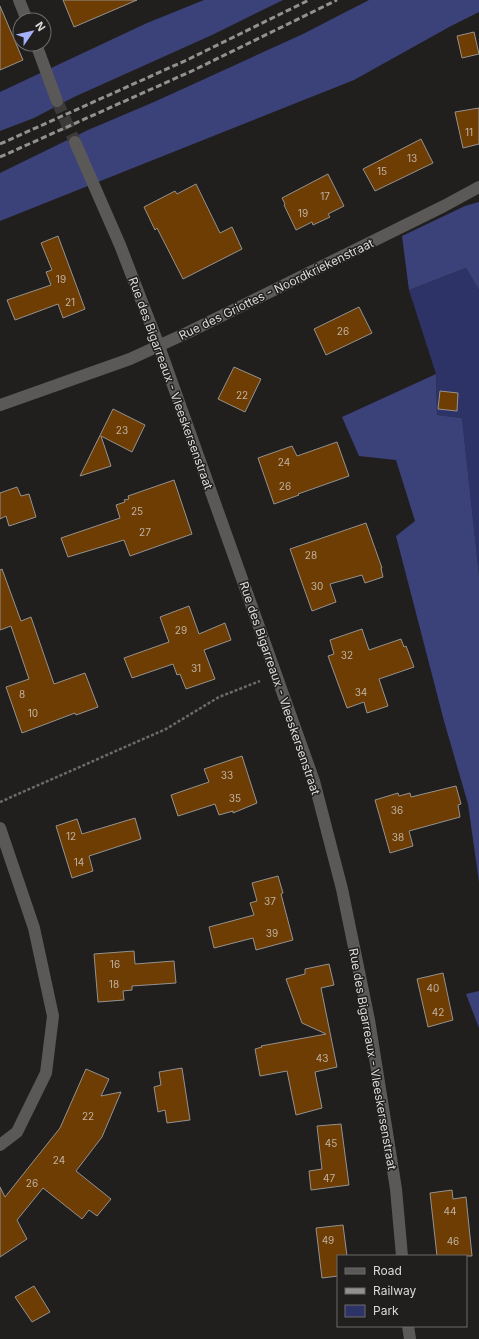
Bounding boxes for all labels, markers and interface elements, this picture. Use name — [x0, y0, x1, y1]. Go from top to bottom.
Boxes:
north arrow — [12, 12, 52, 52]
text: N — [32, 19, 48, 34]
house number: 11 — [465, 126, 473, 138]
house number: 13 — [407, 152, 417, 164]
house number: 15 — [377, 165, 387, 177]
house number: 17 — [320, 190, 330, 202]
house number: 19 — [298, 207, 308, 219]
street label: Rue des Griottes - Noordkriekenstraat — [176, 235, 376, 343]
house number: 19 — [56, 273, 66, 285]
street label: Rue des Bigarreaux - Vleeskersenstraat — [126, 275, 217, 491]
house number: 21 — [65, 296, 75, 308]
house number: 26 — [337, 325, 349, 337]
house number: 22 — [236, 389, 248, 401]
house number: 23 — [116, 424, 128, 436]
house number: 24 — [278, 456, 290, 468]
house number: 26 — [279, 480, 291, 492]
house number: 25 — [131, 505, 143, 517]
house number: 27 — [139, 526, 151, 538]
house number: 28 — [305, 549, 317, 561]
street label: Rue des Bigarreaux - Vleeskersenstraat — [236, 579, 324, 797]
house number: 30 — [311, 580, 323, 592]
house number: 29 — [175, 624, 187, 636]
house number: 32 — [341, 649, 353, 661]
house number: 31 — [191, 662, 201, 674]
house number: 34 — [355, 686, 367, 698]
house number: 8 — [19, 688, 25, 700]
house number: 10 — [28, 707, 38, 719]
house number: 33 — [221, 769, 233, 781]
house number: 35 — [229, 792, 241, 804]
house number: 36 — [391, 804, 403, 816]
house number: 12 — [66, 830, 76, 842]
house number: 38 — [392, 831, 404, 843]
house number: 14 — [74, 856, 84, 868]
house number: 37 — [264, 895, 276, 907]
house number: 39 — [266, 927, 278, 939]
street label: Rue des Bigarreaux - Vleeskersenstraat — [346, 947, 400, 1171]
house number: 16 — [110, 958, 120, 970]
house number: 18 — [109, 978, 119, 990]
house number: 40 — [427, 982, 439, 994]
house number: 42 — [432, 1006, 444, 1018]
house number: 43 — [316, 1052, 328, 1064]
house number: 22 — [82, 1110, 94, 1122]
house number: 45 — [325, 1137, 337, 1149]
house number: 24 — [53, 1154, 65, 1166]
house number: 47 — [323, 1172, 335, 1184]
house number: 26 — [26, 1177, 38, 1189]
house number: 44 — [444, 1205, 456, 1217]
house number: 49 — [322, 1234, 334, 1246]
house number: 46 — [447, 1235, 459, 1247]
legend — [337, 1255, 467, 1327]
text: Road — [373, 1263, 402, 1278]
text: Railway — [373, 1283, 417, 1298]
text: Park — [373, 1303, 399, 1318]

